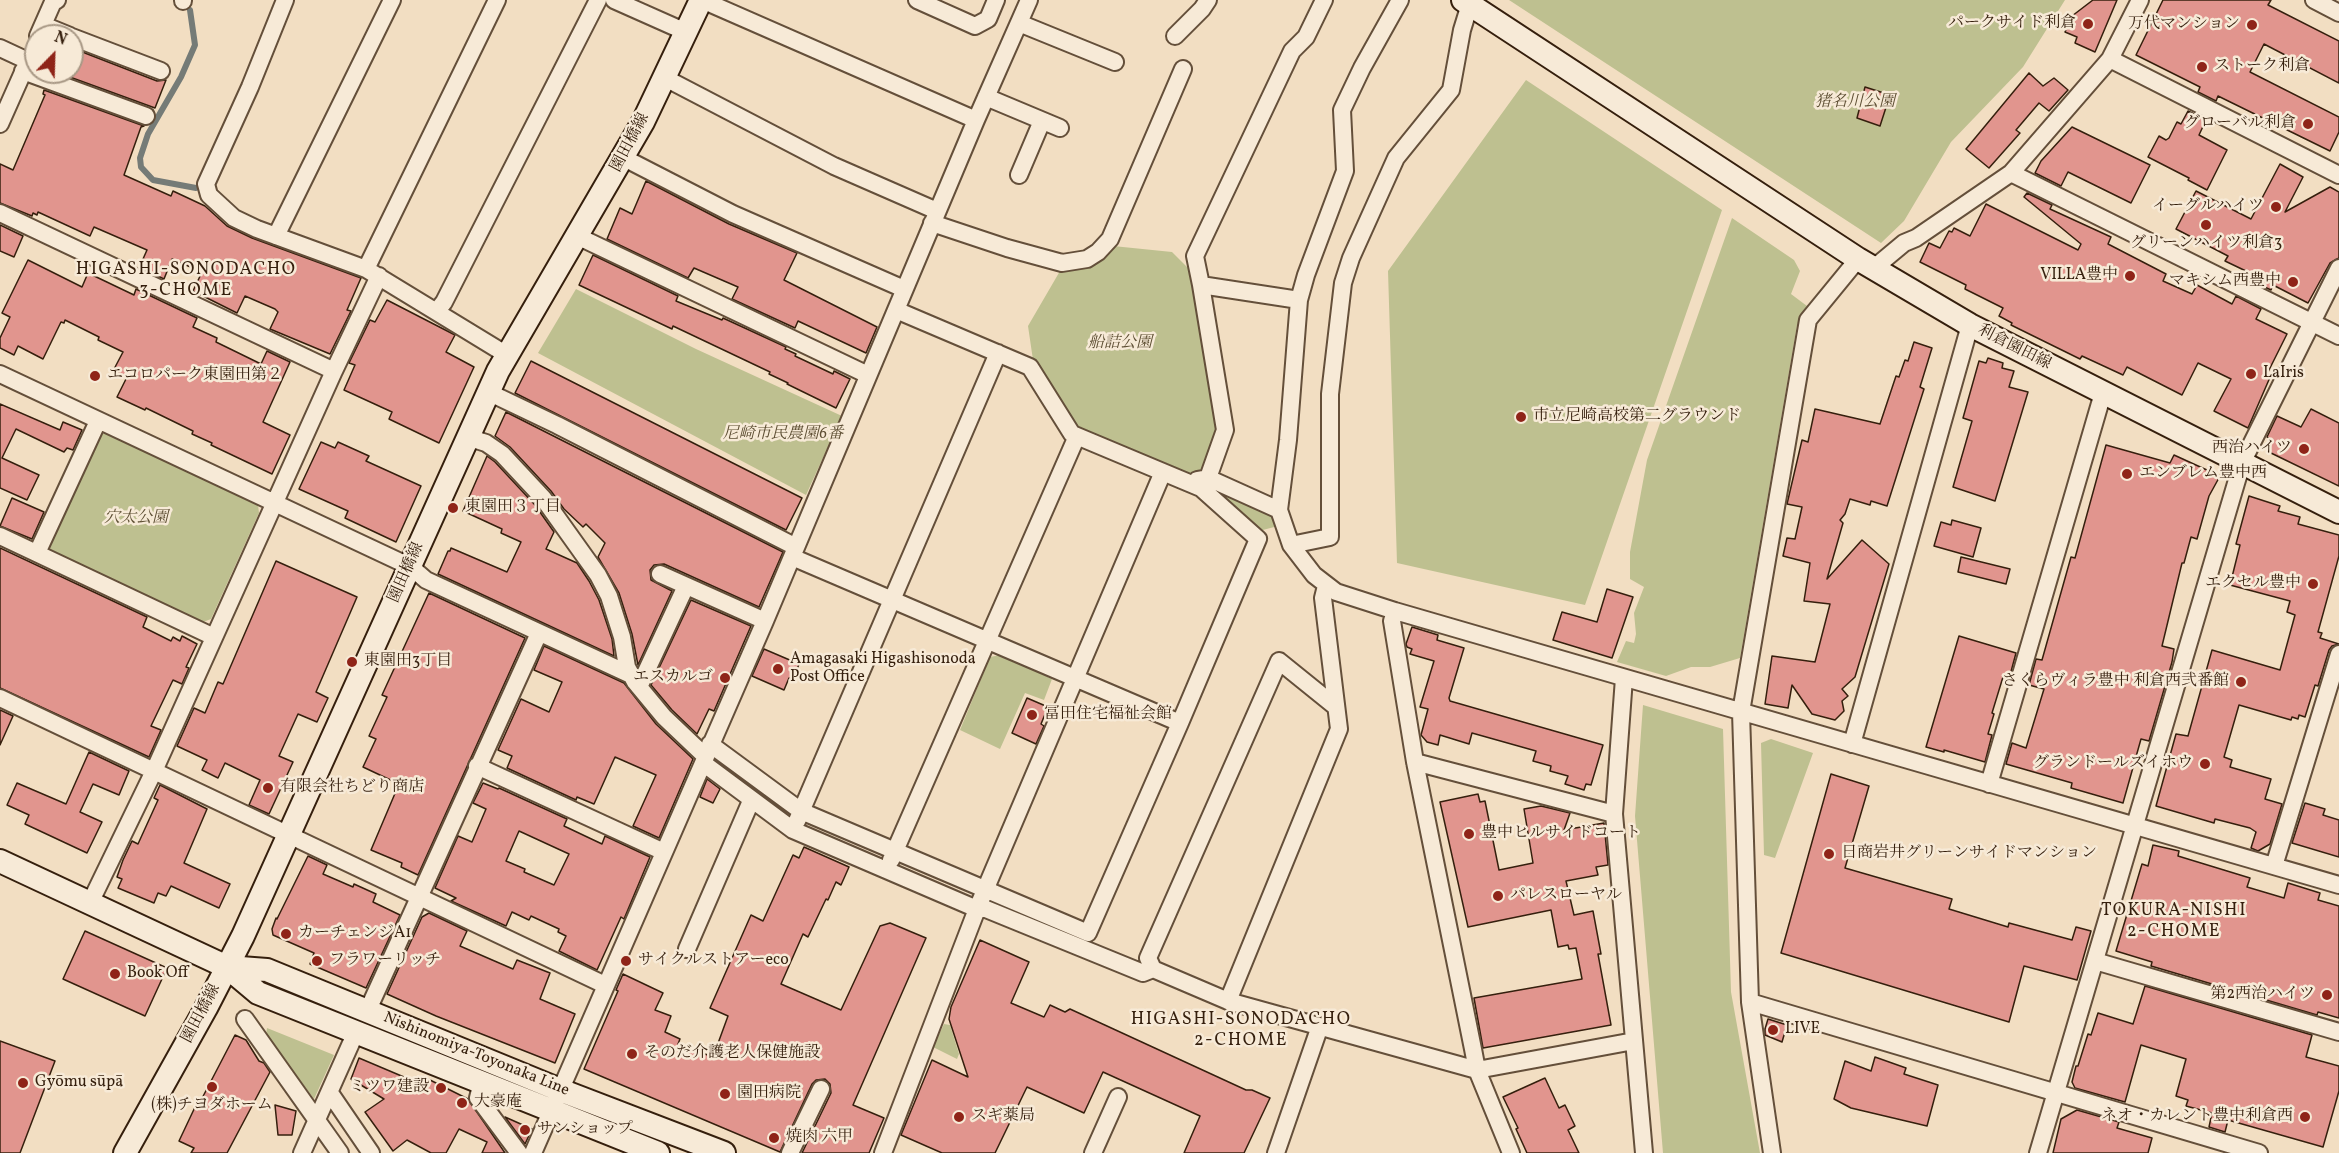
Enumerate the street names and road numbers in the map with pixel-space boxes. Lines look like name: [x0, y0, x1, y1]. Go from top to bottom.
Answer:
street label: 園田橋線: [608, 110, 654, 176]
street label: 利倉園田線: [1974, 321, 2054, 375]
street label: 園田橋線: [385, 540, 429, 606]
street label: 園田橋線: [179, 981, 225, 1047]
street label: Nishinomiya-Toyonaka Line: [380, 1009, 572, 1101]

